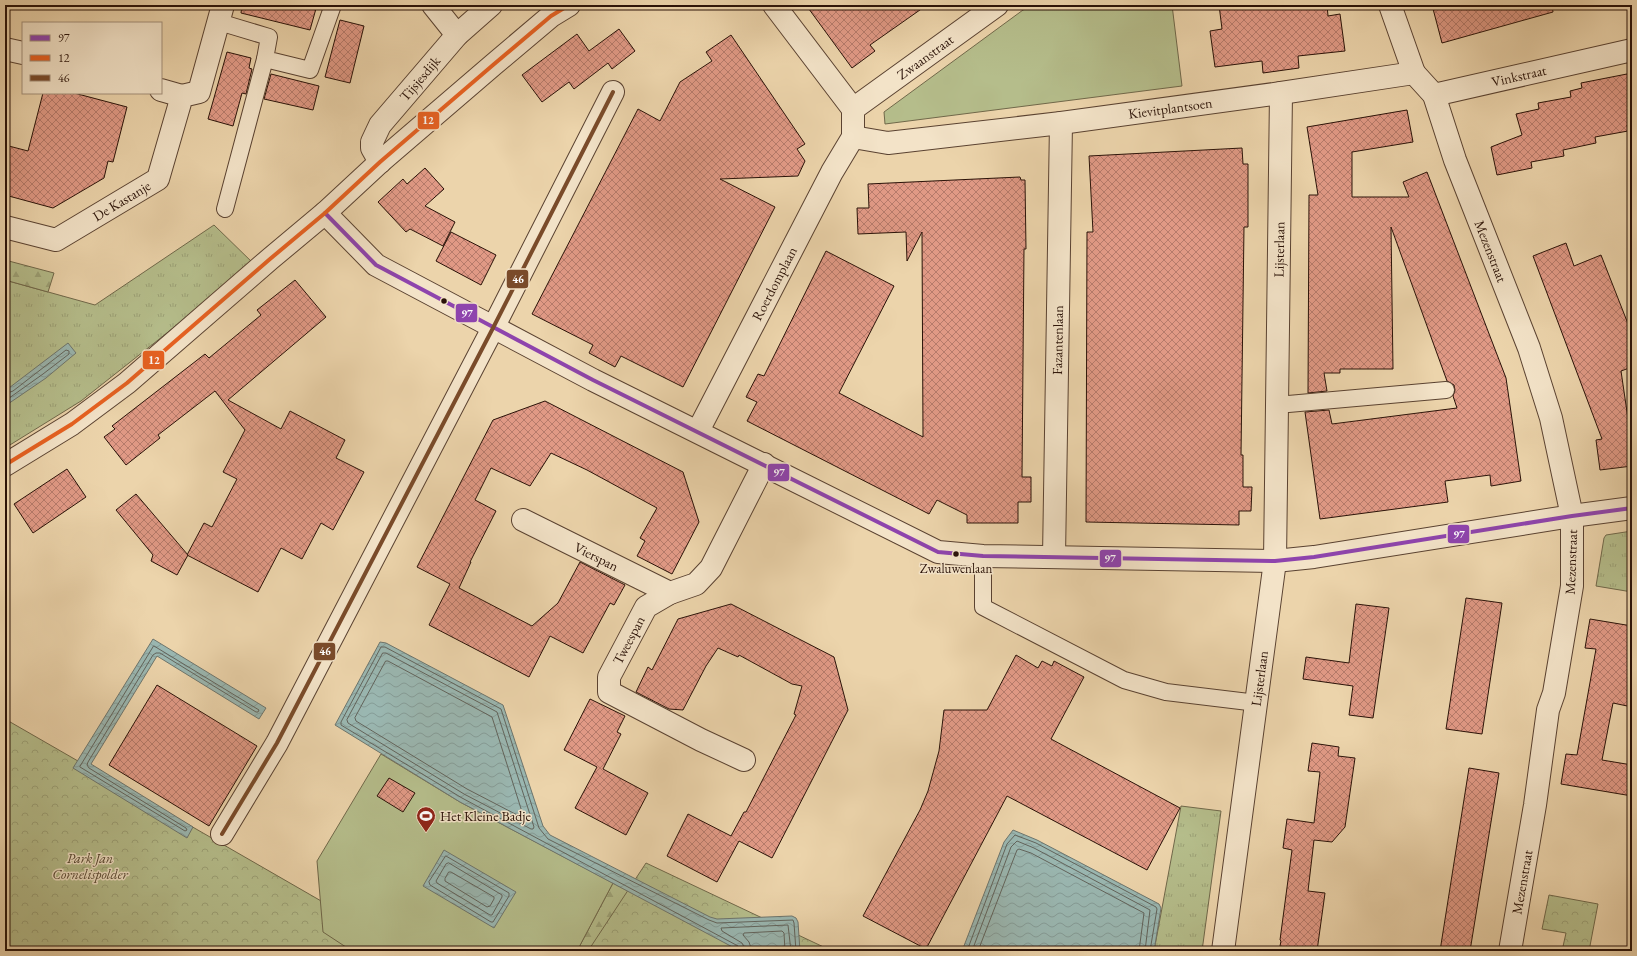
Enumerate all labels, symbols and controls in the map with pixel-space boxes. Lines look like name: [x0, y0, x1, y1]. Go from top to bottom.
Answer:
legend: [22, 22, 162, 94]
text: 97: [58, 30, 70, 46]
street label: Zwaanstraat: [893, 30, 958, 83]
text: 12: [58, 50, 70, 66]
street label: Tijsjesdijk: [395, 52, 444, 105]
street label: Vinkstraat: [1490, 61, 1549, 91]
text: 46: [58, 70, 70, 86]
street label: Kievitplantsoen: [1127, 93, 1214, 123]
line badge: 12: [417, 111, 440, 130]
text: 12: [422, 113, 434, 127]
street label: De Kastanje: [89, 176, 154, 225]
street label: Mezenstraat: [1471, 218, 1511, 285]
street label: Lijsterlaan: [1270, 221, 1288, 278]
street label: Roerdomplaan: [748, 243, 801, 324]
line badge: 46: [506, 269, 529, 289]
text: 46: [512, 272, 524, 286]
unlabelled marker: [439, 296, 449, 306]
line badge: 97: [455, 303, 478, 323]
street label: Fazantenlaan: [1048, 304, 1067, 375]
text: 97: [461, 306, 473, 320]
line badge: 12: [142, 350, 165, 370]
text: 12: [148, 353, 160, 367]
line badge: 97: [767, 463, 790, 482]
text: 97: [773, 465, 785, 479]
line badge: 97: [1447, 524, 1470, 544]
text: 97: [1453, 527, 1465, 541]
street label: Mezenstraat: [1561, 529, 1581, 595]
street label: Vierspan: [571, 538, 622, 575]
marker: Zwaluwenlaan: [951, 549, 961, 559]
line badge: 97: [1099, 549, 1122, 568]
text: 97: [1104, 551, 1116, 565]
place label: Zwaluwenlaan: [920, 560, 992, 577]
street label: Tweespan: [608, 612, 649, 667]
line badge: 46: [313, 642, 336, 661]
text: 46: [319, 644, 331, 658]
street label: Lijsterlaan: [1247, 649, 1272, 707]
sports icon: Het Kleine Badje: [415, 805, 437, 833]
place label: Het Kleine Badje: [440, 807, 531, 825]
street label: Mezenstraat: [1507, 848, 1537, 916]
park label: Park Jan Cornelispolder: [52, 849, 129, 883]

